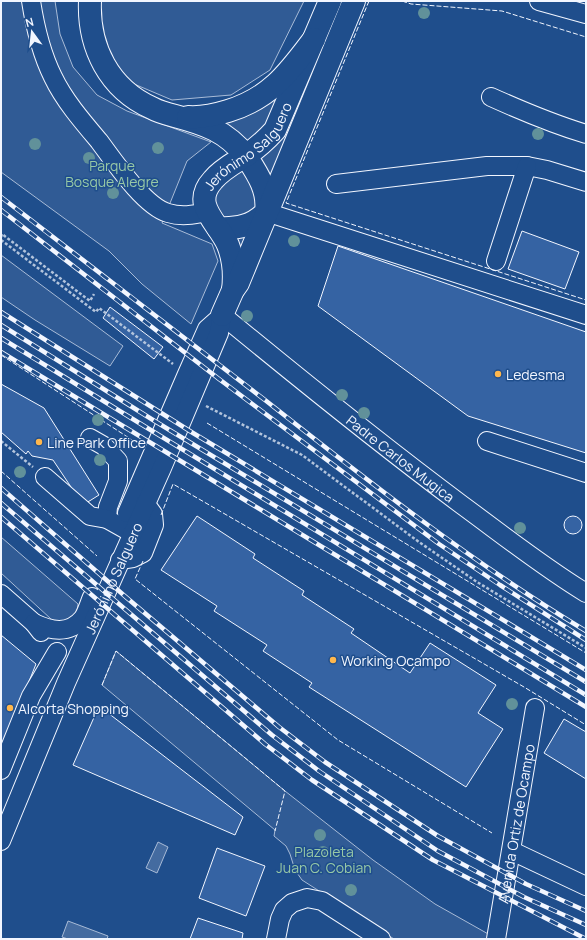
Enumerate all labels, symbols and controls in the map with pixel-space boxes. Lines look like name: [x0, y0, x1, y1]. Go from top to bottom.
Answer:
north arrow: [12, 12, 52, 52]
text: N: [24, 14, 35, 30]
street label: Jerónimo Salguero: [199, 99, 295, 194]
park label: Parque Bosque Alegre: [65, 156, 159, 191]
place label: Ledesma: [506, 365, 565, 384]
marker: Ledesma: [493, 369, 503, 379]
street label: Padre Carlos Mugica: [343, 410, 459, 506]
place label: Line Park Office: [47, 433, 146, 452]
marker: Line Park Office: [34, 437, 44, 447]
street label: Jerónimo Salguero: [80, 519, 146, 637]
place label: Working Ocampo: [341, 651, 450, 670]
marker: Working Ocampo: [328, 655, 338, 665]
place label: Alcorta Shopping: [18, 699, 129, 718]
marker: Alcorta Shopping: [5, 703, 15, 713]
street label: Avenida Ortiz de Ocampo: [493, 743, 538, 905]
park label: Plazoleta Juan C. Cobian: [276, 842, 372, 877]

